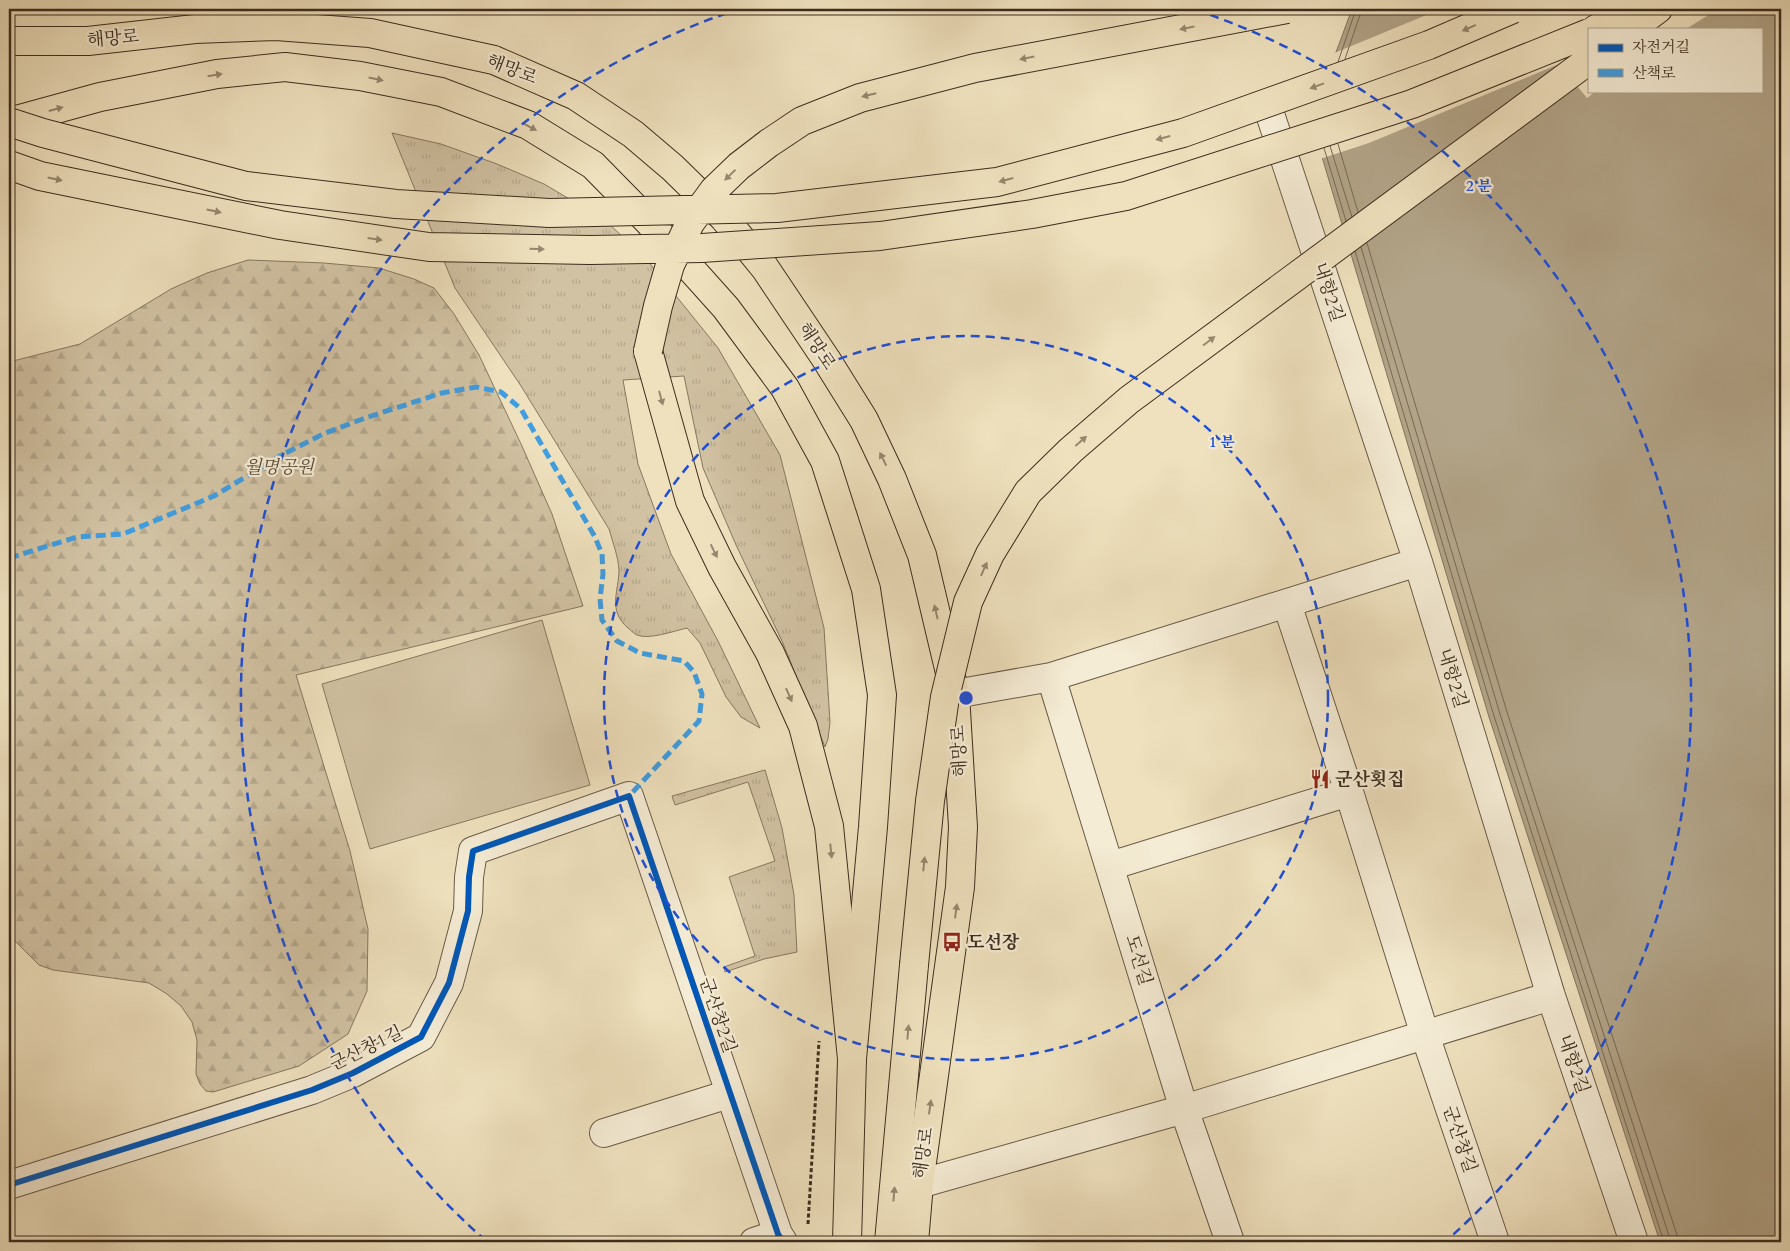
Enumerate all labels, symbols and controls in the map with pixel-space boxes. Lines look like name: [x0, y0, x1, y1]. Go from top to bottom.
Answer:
street label: 해망로: [86, 24, 140, 53]
one-way arrow: [1180, 24, 1195, 32]
one-way arrow: [1461, 25, 1476, 33]
legend: [1588, 28, 1762, 92]
text: 자전거길: [1632, 37, 1690, 57]
street label: 해망로: [483, 48, 541, 90]
one-way arrow: [1019, 55, 1035, 63]
text: 산책로: [1632, 63, 1676, 83]
one-way arrow: [207, 71, 223, 79]
one-way arrow: [368, 75, 383, 83]
one-way arrow: [1309, 83, 1324, 90]
one-way arrow: [862, 91, 877, 99]
one-way arrow: [48, 105, 63, 113]
one-way arrow: [523, 123, 538, 131]
one-way arrow: [1155, 135, 1170, 143]
one-way arrow: [724, 169, 736, 181]
one-way arrow: [48, 175, 63, 183]
one-way arrow: [998, 176, 1013, 184]
text: 2 분: [1466, 176, 1492, 196]
one-way arrow: [207, 208, 223, 216]
one-way arrow: [367, 235, 383, 243]
one-way arrow: [529, 245, 545, 253]
street label: 내항2길: [1307, 259, 1350, 325]
street label: 해망로: [792, 318, 841, 375]
one-way arrow: [1202, 336, 1216, 346]
one-way arrow: [657, 390, 665, 405]
text: 1 분: [1209, 432, 1235, 452]
one-way arrow: [1075, 436, 1088, 447]
one-way arrow: [878, 451, 887, 466]
park label: 월명공원: [244, 455, 315, 480]
one-way arrow: [710, 543, 718, 558]
one-way arrow: [980, 562, 988, 576]
one-way arrow: [932, 604, 940, 619]
street label: 내항2길: [1432, 645, 1473, 711]
one-way arrow: [785, 688, 793, 702]
centre of rings: [957, 689, 975, 707]
street label: 해망로: [946, 724, 973, 778]
place label: 군산횟집: [1335, 767, 1405, 792]
restaurant icon: 군산횟집: [1309, 768, 1331, 790]
one-way arrow: [828, 843, 836, 859]
one-way arrow: [920, 855, 928, 871]
one-way arrow: [953, 903, 961, 919]
place label: 도선장: [967, 930, 1020, 955]
bus stop icon: 도선장: [941, 931, 963, 953]
street label: 도선길: [1119, 932, 1158, 989]
street label: 군산창2길: [693, 974, 742, 1056]
street label: 군산창1길: [325, 1020, 407, 1077]
one-way arrow: [904, 1024, 912, 1040]
street label: 내항2길: [1552, 1031, 1595, 1097]
one-way arrow: [926, 1099, 934, 1115]
street label: 군산창길: [1436, 1102, 1483, 1176]
street label: 해망로: [907, 1125, 940, 1181]
one-way arrow: [890, 1185, 898, 1201]

